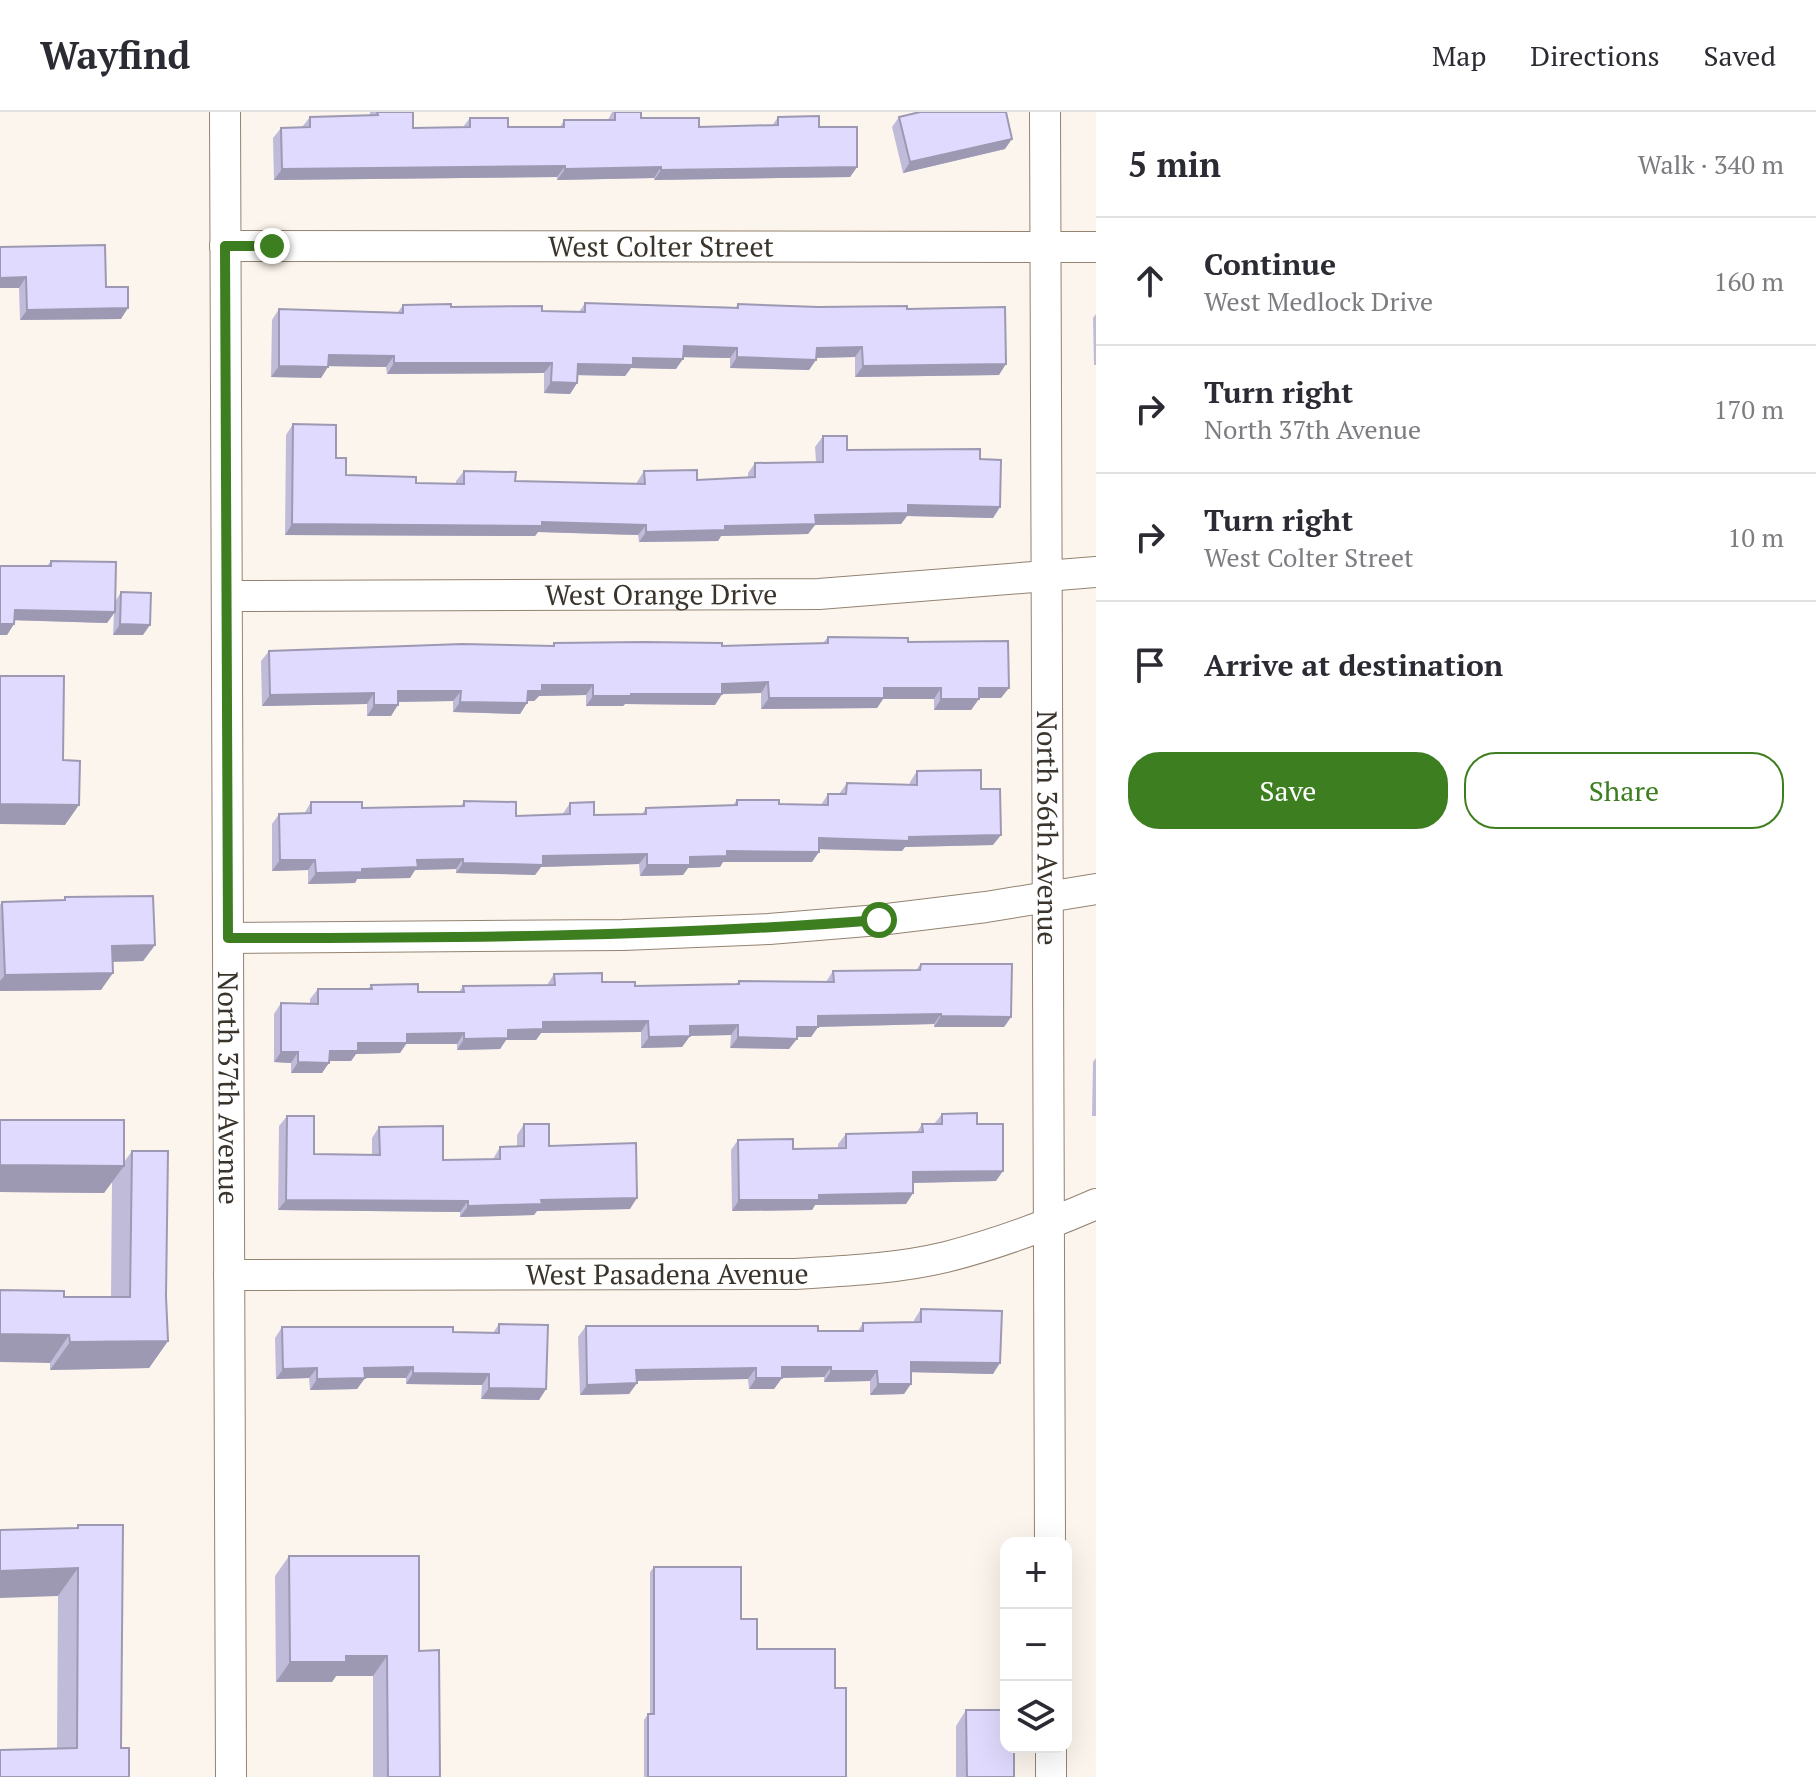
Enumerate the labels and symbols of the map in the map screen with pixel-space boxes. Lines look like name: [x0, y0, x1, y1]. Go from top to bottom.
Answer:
street label: West Colter Street: [548, 227, 775, 265]
route end: [254, 228, 290, 264]
street label: West Orange Drive: [545, 575, 777, 613]
street label: North 36th Avenue: [1029, 710, 1067, 946]
route start: [861, 902, 897, 938]
street label: North 37th Avenue: [210, 971, 248, 1205]
street label: West Pasadena Avenue: [525, 1254, 810, 1292]

